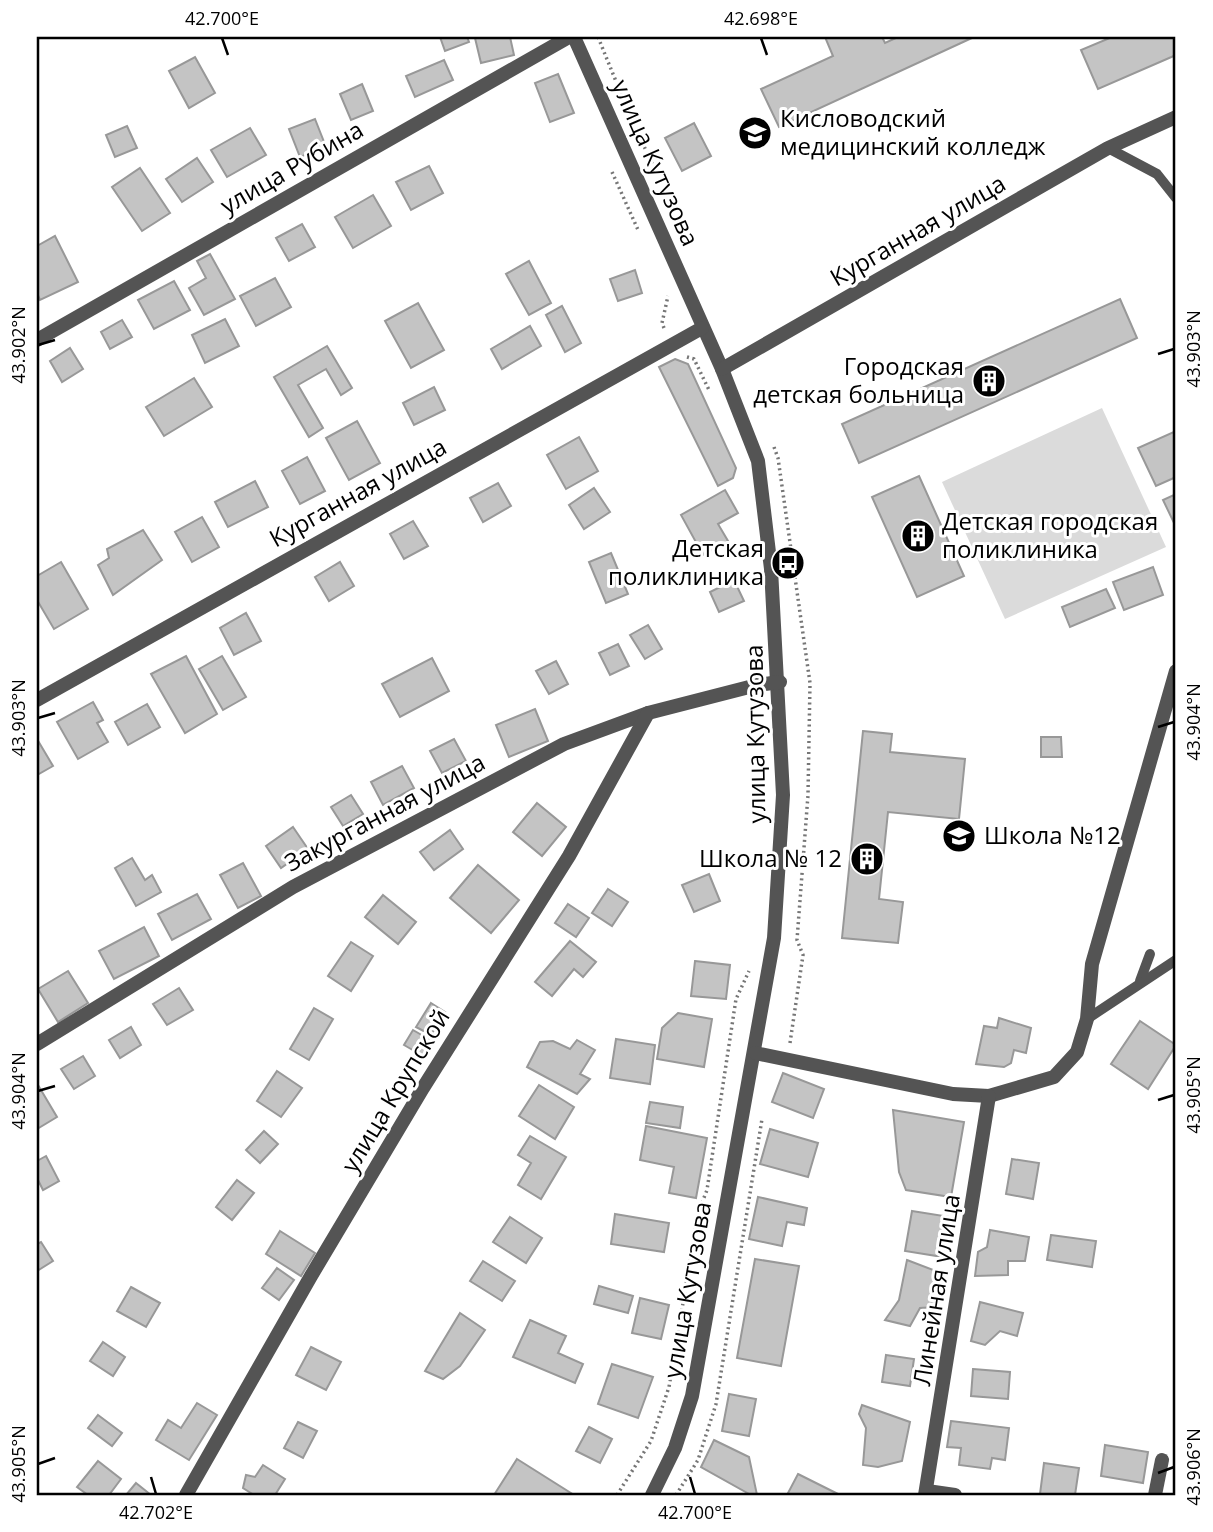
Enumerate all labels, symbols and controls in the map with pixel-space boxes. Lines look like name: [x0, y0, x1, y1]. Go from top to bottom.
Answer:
text: 42.700°E: [185, 6, 259, 30]
text: 42.698°E: [724, 6, 798, 30]
street label: улица Кутузова: [605, 74, 708, 251]
place label: Кисловодский медицинский колледж: [780, 101, 1046, 162]
street label: улица Рубина: [214, 112, 369, 221]
school or university icon: Кисловодский медицинский колледж: [736, 114, 774, 152]
street label: Курганная улица: [823, 166, 1011, 293]
text: 43.902°N: [6, 306, 30, 384]
text: 43.903°N: [1181, 310, 1205, 388]
place label: Городская детская больница: [753, 349, 964, 410]
building icon: Городская детская больница: [970, 362, 1008, 400]
street label: Курганная улица: [263, 429, 452, 554]
place label: Детская городская поликлиника: [942, 504, 1158, 565]
building icon: Детская городская поликлиника: [899, 517, 937, 555]
place label: Детская поликлиника: [608, 531, 764, 592]
bus stop icon: Детская поликлиника: [769, 544, 807, 582]
street label: улица Кутузова: [736, 644, 773, 824]
text: 43.903°N: [6, 679, 30, 757]
text: 43.904°N: [1181, 683, 1205, 761]
street label: Закурганная улица: [278, 745, 490, 879]
school or university icon: Школа №12: [940, 817, 978, 855]
place label: Школа №12: [984, 818, 1121, 851]
building icon: Школа № 12: [848, 840, 886, 878]
place label: Школа № 12: [699, 841, 842, 874]
street label: улица Крупской: [333, 1002, 457, 1178]
text: 43.904°N: [6, 1052, 30, 1130]
text: 43.905°N: [1181, 1056, 1205, 1134]
street label: Линейная улица: [904, 1192, 967, 1388]
street label: улица Кутузова: [655, 1199, 718, 1381]
text: 43.905°N: [6, 1425, 30, 1503]
text: 43.906°N: [1181, 1428, 1205, 1506]
text: 42.702°E: [119, 1500, 193, 1524]
text: 42.700°E: [658, 1500, 732, 1524]

